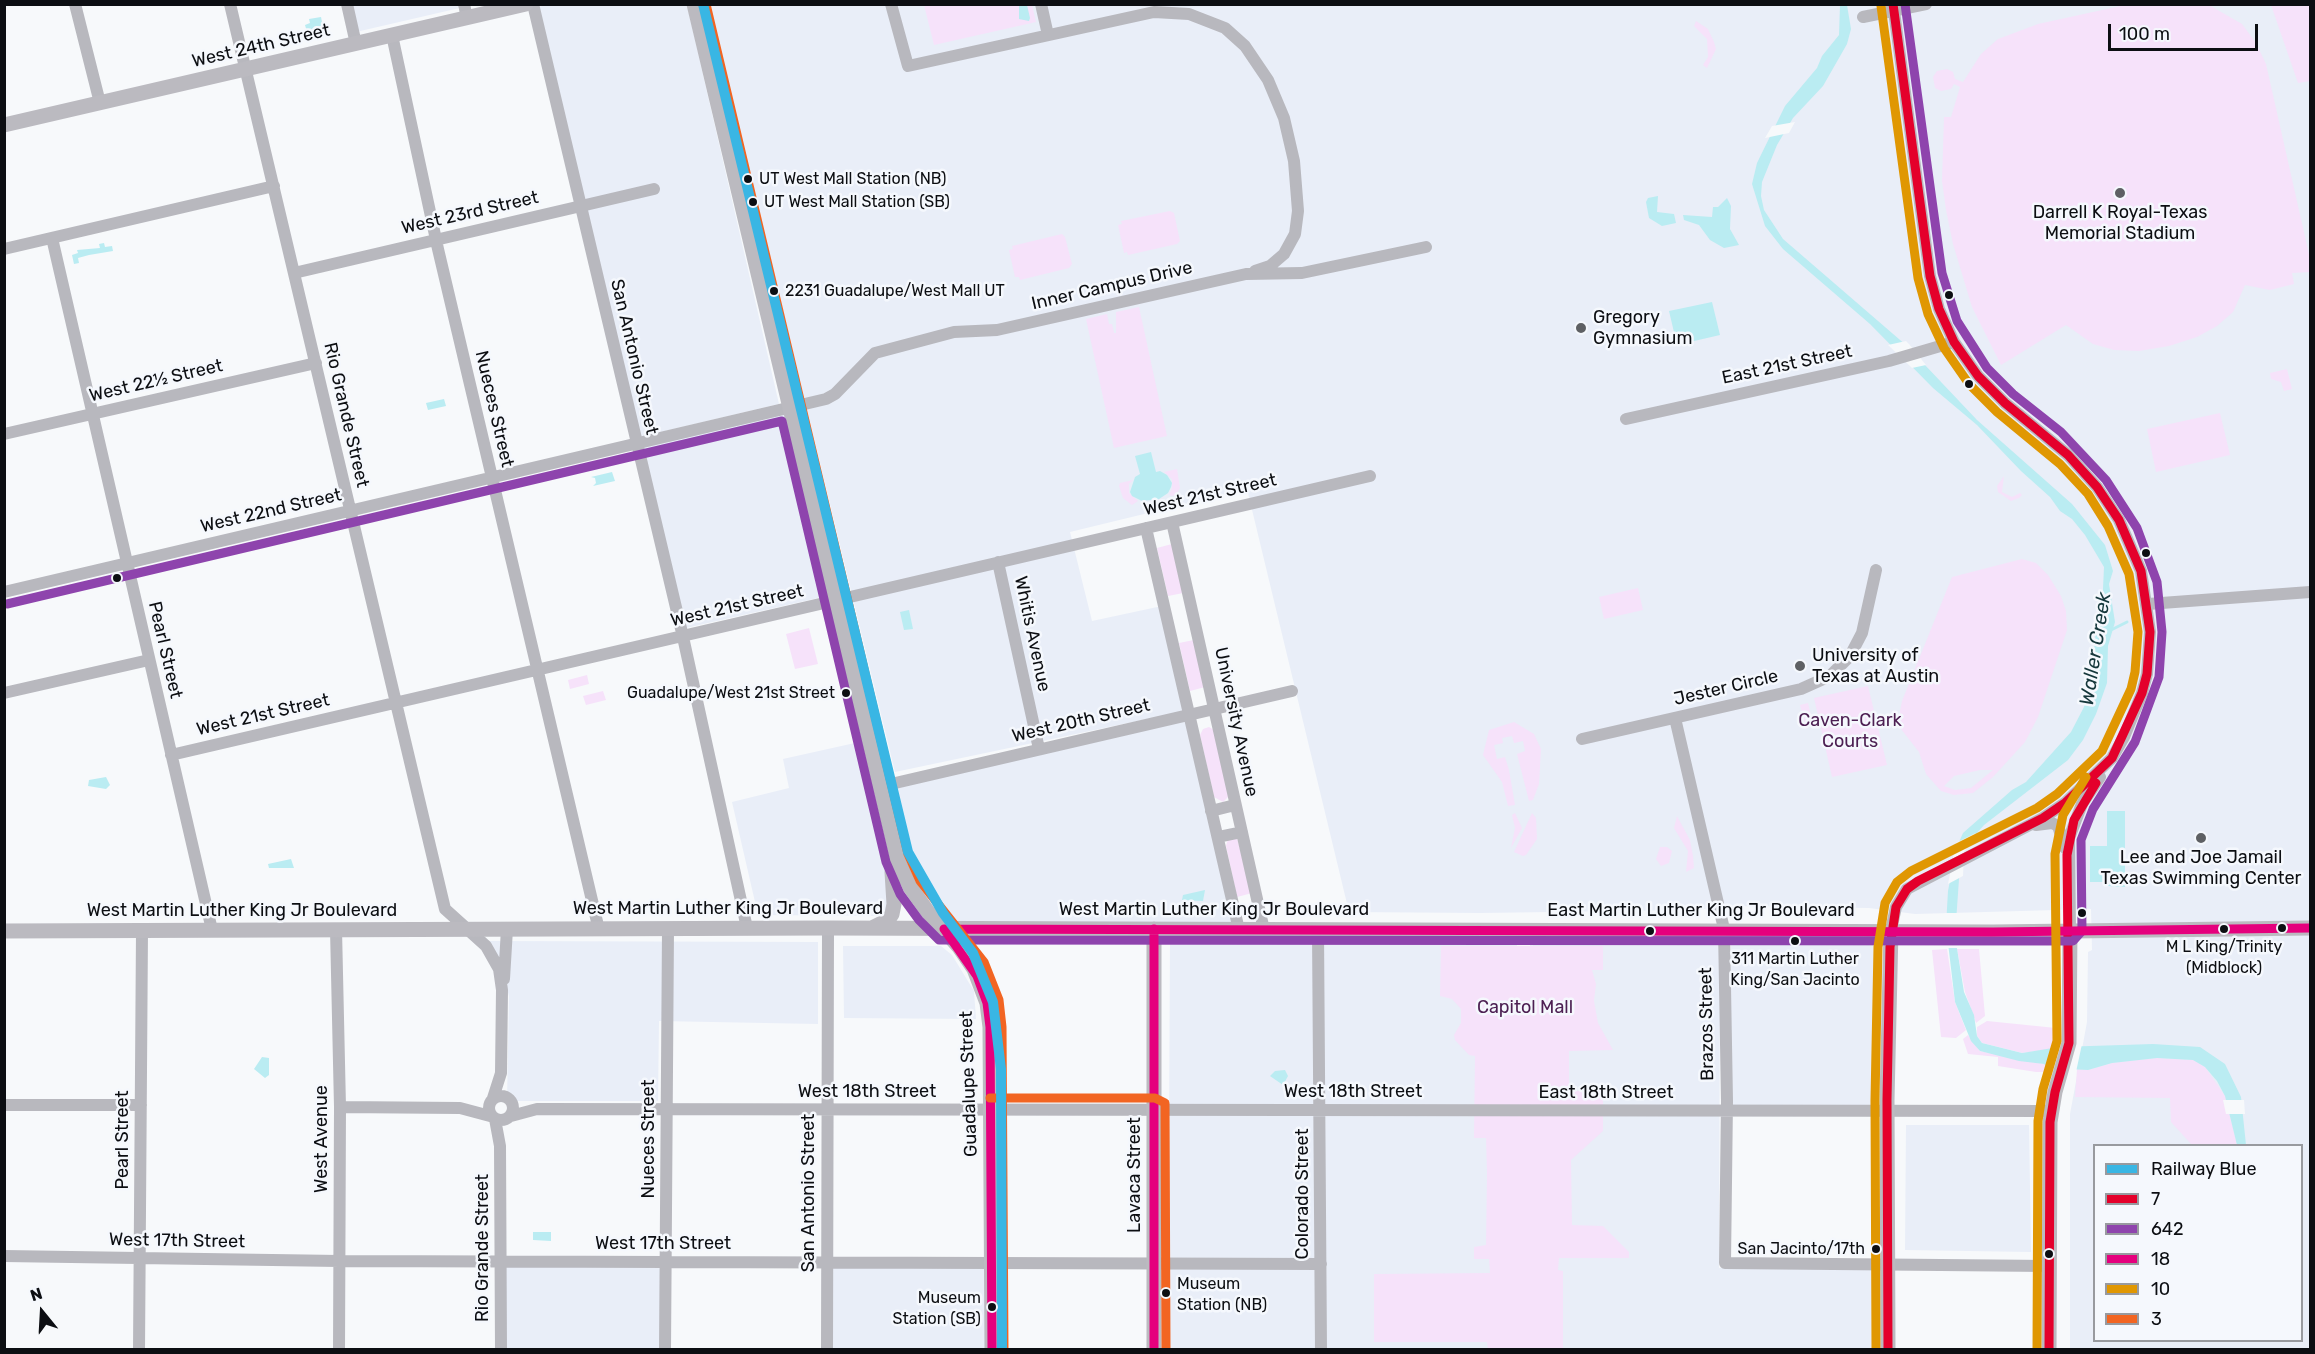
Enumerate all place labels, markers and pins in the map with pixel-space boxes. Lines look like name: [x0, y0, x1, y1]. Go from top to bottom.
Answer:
place label: UT West Mall Station (NB): [759, 169, 947, 189]
marker: UT West Mall Station (NB): [742, 173, 754, 185]
marker: Darrell K Royal-Texas Memorial Stadium: [2113, 186, 2127, 200]
place label: UT West Mall Station (SB): [764, 192, 950, 212]
marker: UT West Mall Station (SB): [747, 196, 759, 208]
place label: Darrell K Royal-Texas Memorial Stadium: [2033, 202, 2207, 244]
place label: 2231 Guadalupe/West Mall UT: [785, 281, 1005, 301]
marker: 2231 Guadalupe/West Mall UT: [768, 285, 780, 297]
unlabelled marker: [1943, 289, 1955, 301]
place label: Gregory Gymnasium: [1593, 307, 1692, 350]
marker: Gregory Gymnasium: [1574, 321, 1588, 335]
unlabelled marker: [1963, 378, 1975, 390]
unlabelled marker: [2140, 547, 2152, 559]
unlabelled marker: [111, 572, 123, 584]
place label: University of Texas at Austin: [1812, 645, 1939, 688]
marker: University of Texas at Austin: [1793, 659, 1807, 673]
place label: Guadalupe/West 21st Street: [627, 683, 835, 703]
marker: Guadalupe/West 21st Street: [840, 687, 852, 699]
marker: Lee and Joe Jamail Texas Swimming Center: [2194, 831, 2208, 845]
place label: Lee and Joe Jamail Texas Swimming Center: [2101, 847, 2301, 890]
unlabelled marker: [2076, 907, 2088, 919]
unlabelled marker: [2276, 922, 2288, 934]
marker: M L King/Trinity (Midblock): [2218, 923, 2230, 935]
unlabelled marker: [1644, 925, 1656, 937]
marker: 311 Martin Luther King/San Jacinto: [1789, 935, 1801, 947]
place label: M L King/Trinity (Midblock): [2166, 937, 2282, 975]
place label: 311 Martin Luther King/San Jacinto: [1730, 949, 1860, 987]
place label: San Jacinto/17th: [1738, 1239, 1865, 1259]
marker: San Jacinto/17th: [1870, 1243, 1882, 1255]
unlabelled marker: [2043, 1248, 2055, 1260]
place label: Museum Station (NB): [1177, 1274, 1267, 1312]
marker: Museum Station (NB): [1160, 1287, 1172, 1299]
place label: Museum Station (SB): [892, 1288, 981, 1326]
marker: Museum Station (SB): [986, 1301, 998, 1313]

